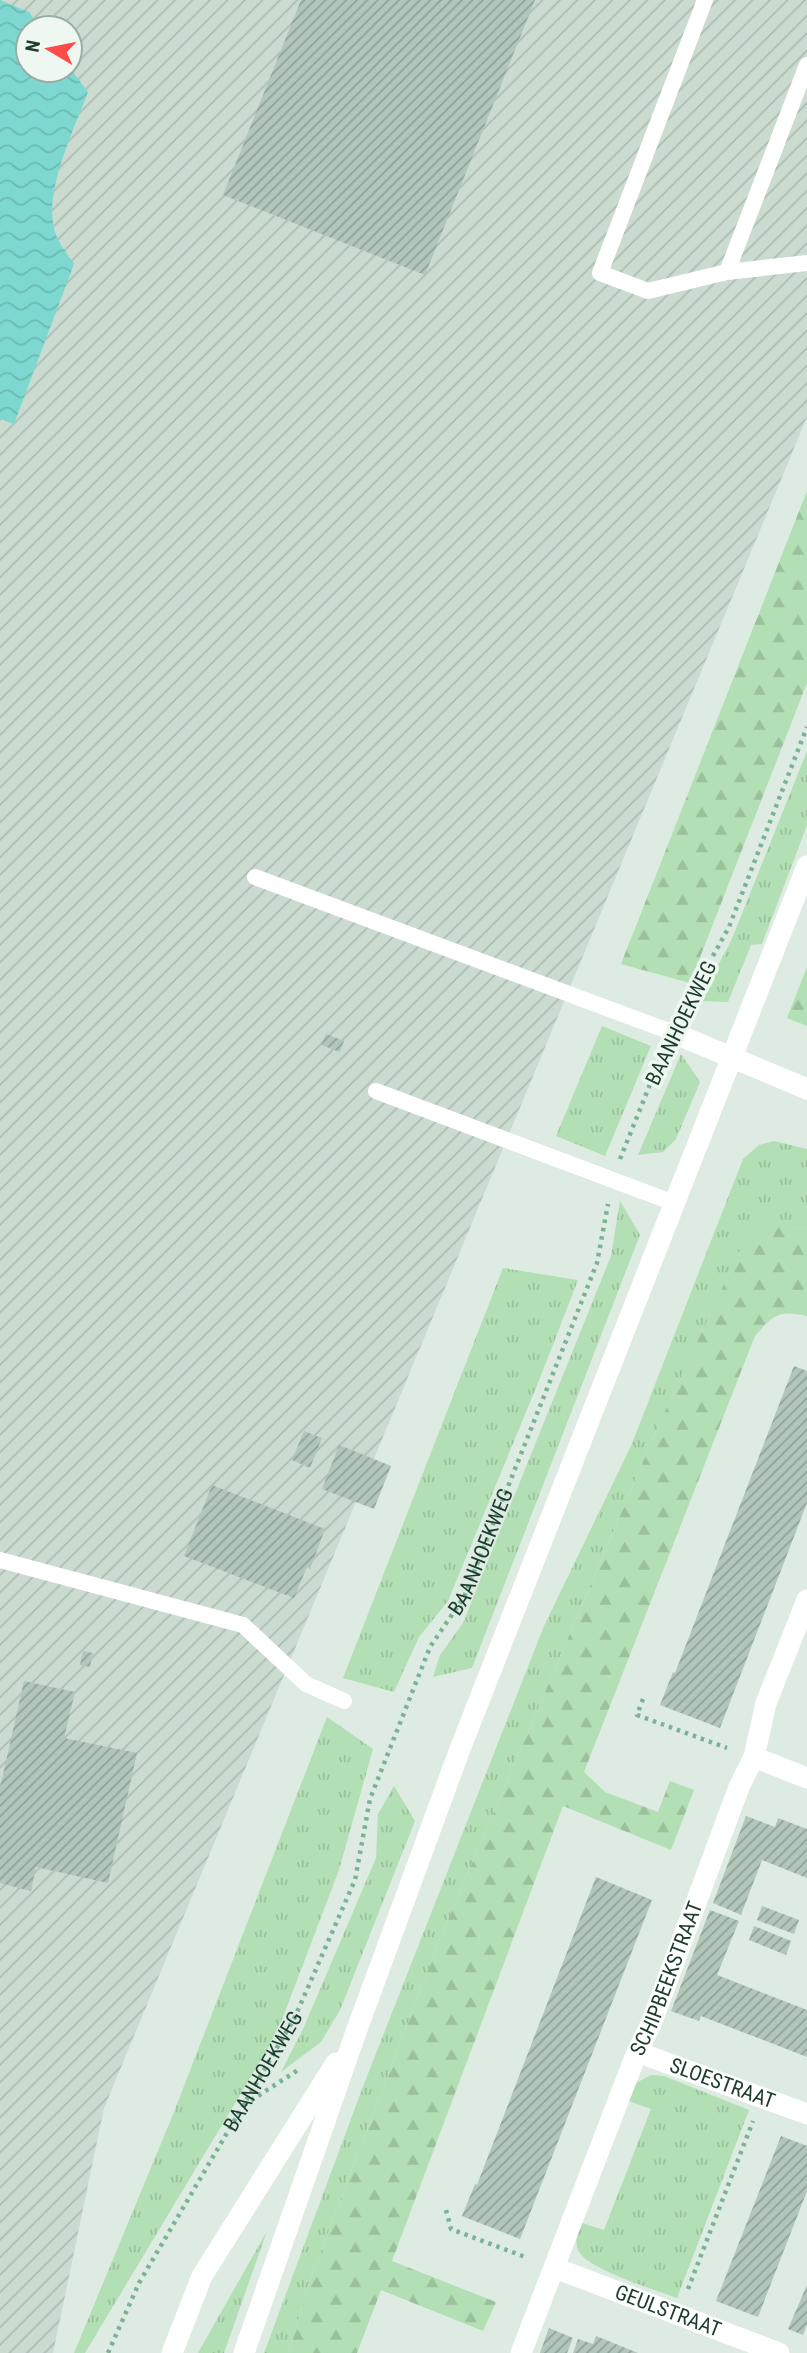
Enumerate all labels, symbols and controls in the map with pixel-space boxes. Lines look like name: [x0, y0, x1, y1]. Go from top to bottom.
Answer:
north arrow: [14, 14, 84, 84]
text: N: [20, 38, 45, 54]
street label: BAANHOEKWEG: [641, 957, 721, 1089]
street label: BAANHOEKWEG: [443, 1485, 518, 1620]
street label: SCHIPBEEKSTRAAT: [625, 1898, 707, 2059]
street label: BAANHOEKWEG: [219, 2007, 308, 2136]
street label: SLOESTRAAT: [667, 2053, 778, 2113]
street label: GEULSTRAAT: [612, 2280, 725, 2342]

